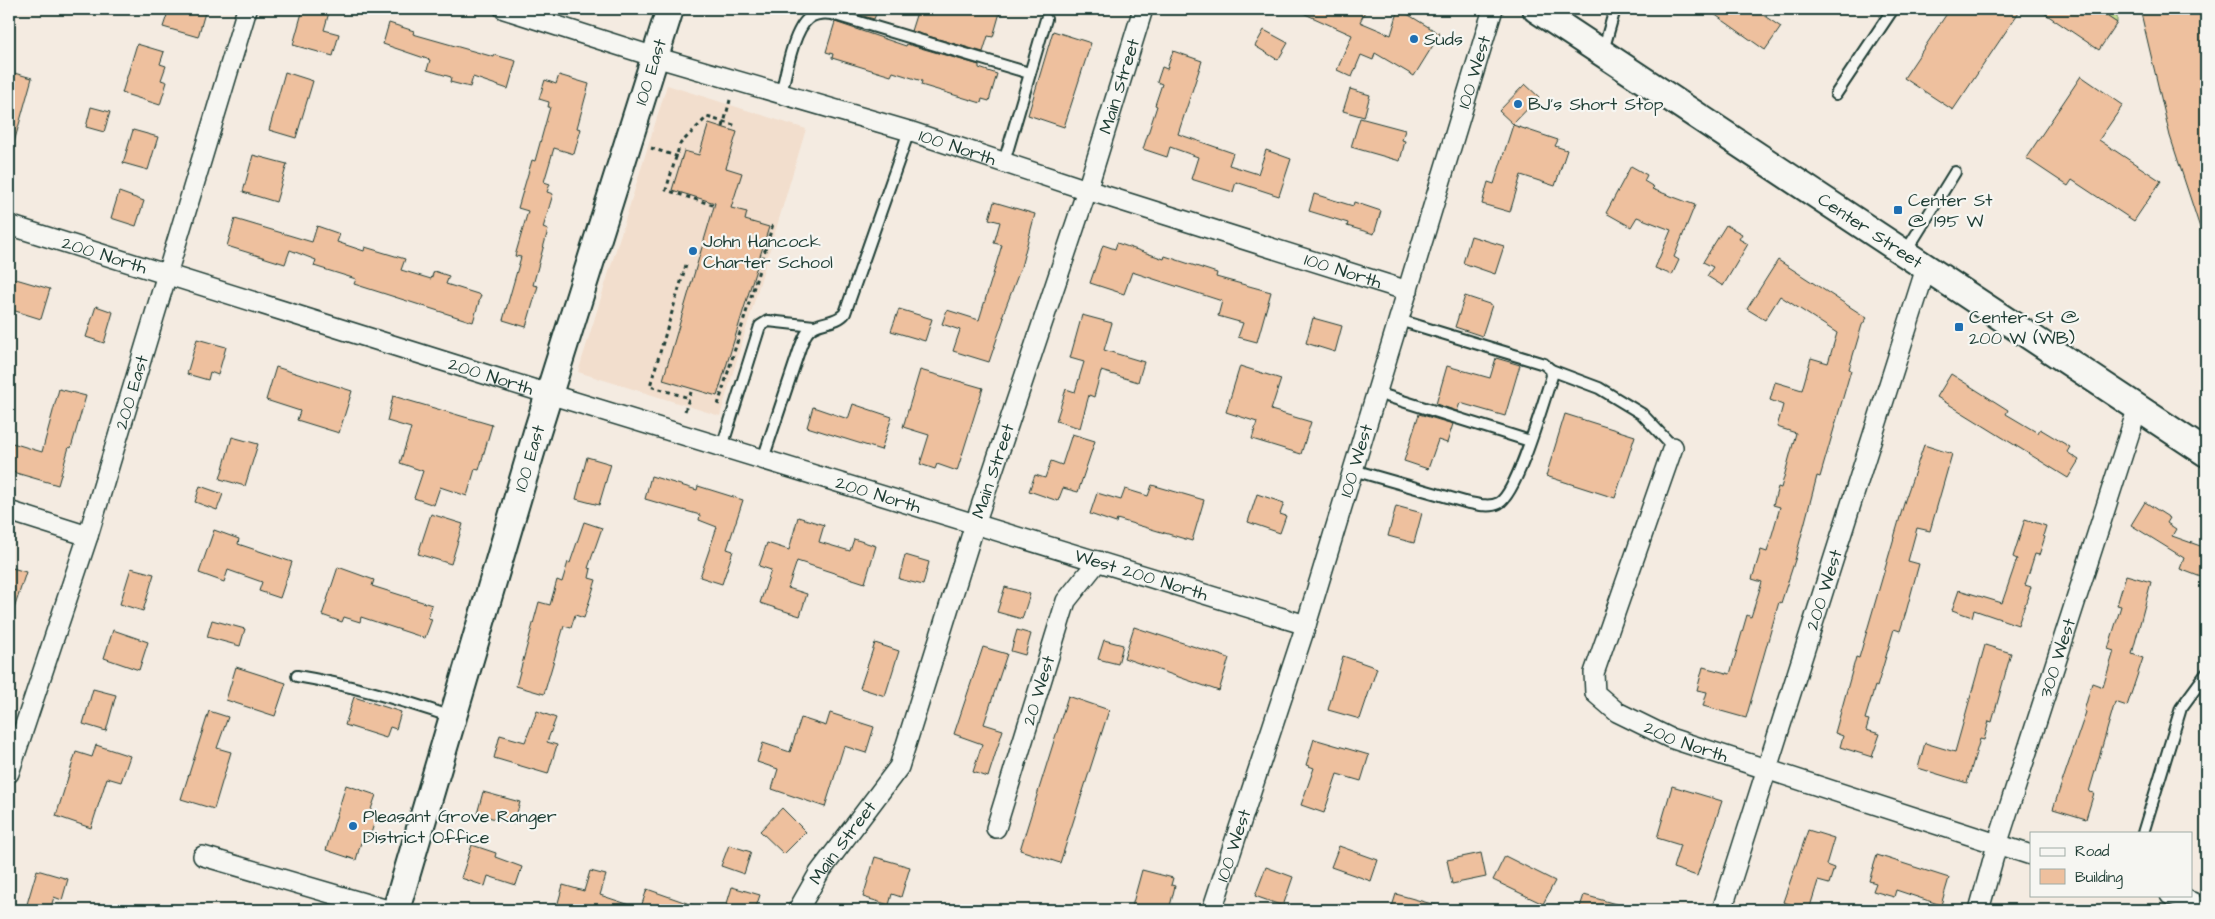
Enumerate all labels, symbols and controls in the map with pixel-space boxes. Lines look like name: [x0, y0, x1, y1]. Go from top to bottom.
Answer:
place label: Suds: [1424, 27, 1463, 52]
street label: 100 West: [1451, 32, 1497, 112]
marker: Suds: [1408, 33, 1420, 45]
street label: 100 East: [629, 35, 673, 108]
street label: Main Street: [1093, 35, 1146, 137]
place label: BJ's Short Stop: [1528, 92, 1664, 117]
marker: BJ's Short Stop: [1512, 98, 1524, 110]
street label: 100 North: [915, 123, 999, 172]
street label: Center Street: [1813, 187, 1928, 275]
place label: Center St @ 195 W: [1908, 188, 1993, 234]
marker: Center St @ 195 W: [1892, 204, 1904, 216]
place label: John Hancock Charter School: [703, 229, 833, 275]
street label: 200 North: [59, 230, 150, 280]
marker: John Hancock Charter School: [687, 245, 699, 257]
street label: 100 North: [1301, 247, 1385, 295]
place label: Center St @ 200 W (WB): [1969, 305, 2080, 351]
marker: Center St @ 200 W (WB): [1953, 321, 1965, 333]
street label: 200 East: [109, 351, 155, 433]
street label: 200 North: [445, 351, 536, 402]
street label: Main Street: [966, 420, 1021, 522]
street label: 100 West: [1334, 420, 1380, 500]
street label: 100 East: [508, 421, 552, 495]
street label: 200 North: [832, 470, 924, 520]
street label: West 200 North: [1071, 543, 1211, 607]
street label: 200 West: [1800, 546, 1849, 633]
street label: 300 West: [2033, 614, 2082, 701]
street label: 20 West: [1016, 652, 1062, 729]
street label: 200 North: [1640, 715, 1731, 769]
street label: Main Street: [803, 795, 883, 889]
place label: Pleasant Grove Ranger District Office: [363, 804, 557, 850]
street label: 100 West: [1210, 805, 1258, 885]
marker: Pleasant Grove Ranger District Office: [347, 820, 359, 832]
legend: [2030, 832, 2192, 896]
text: Road: [2075, 841, 2110, 862]
text: Building: [2075, 867, 2123, 889]

